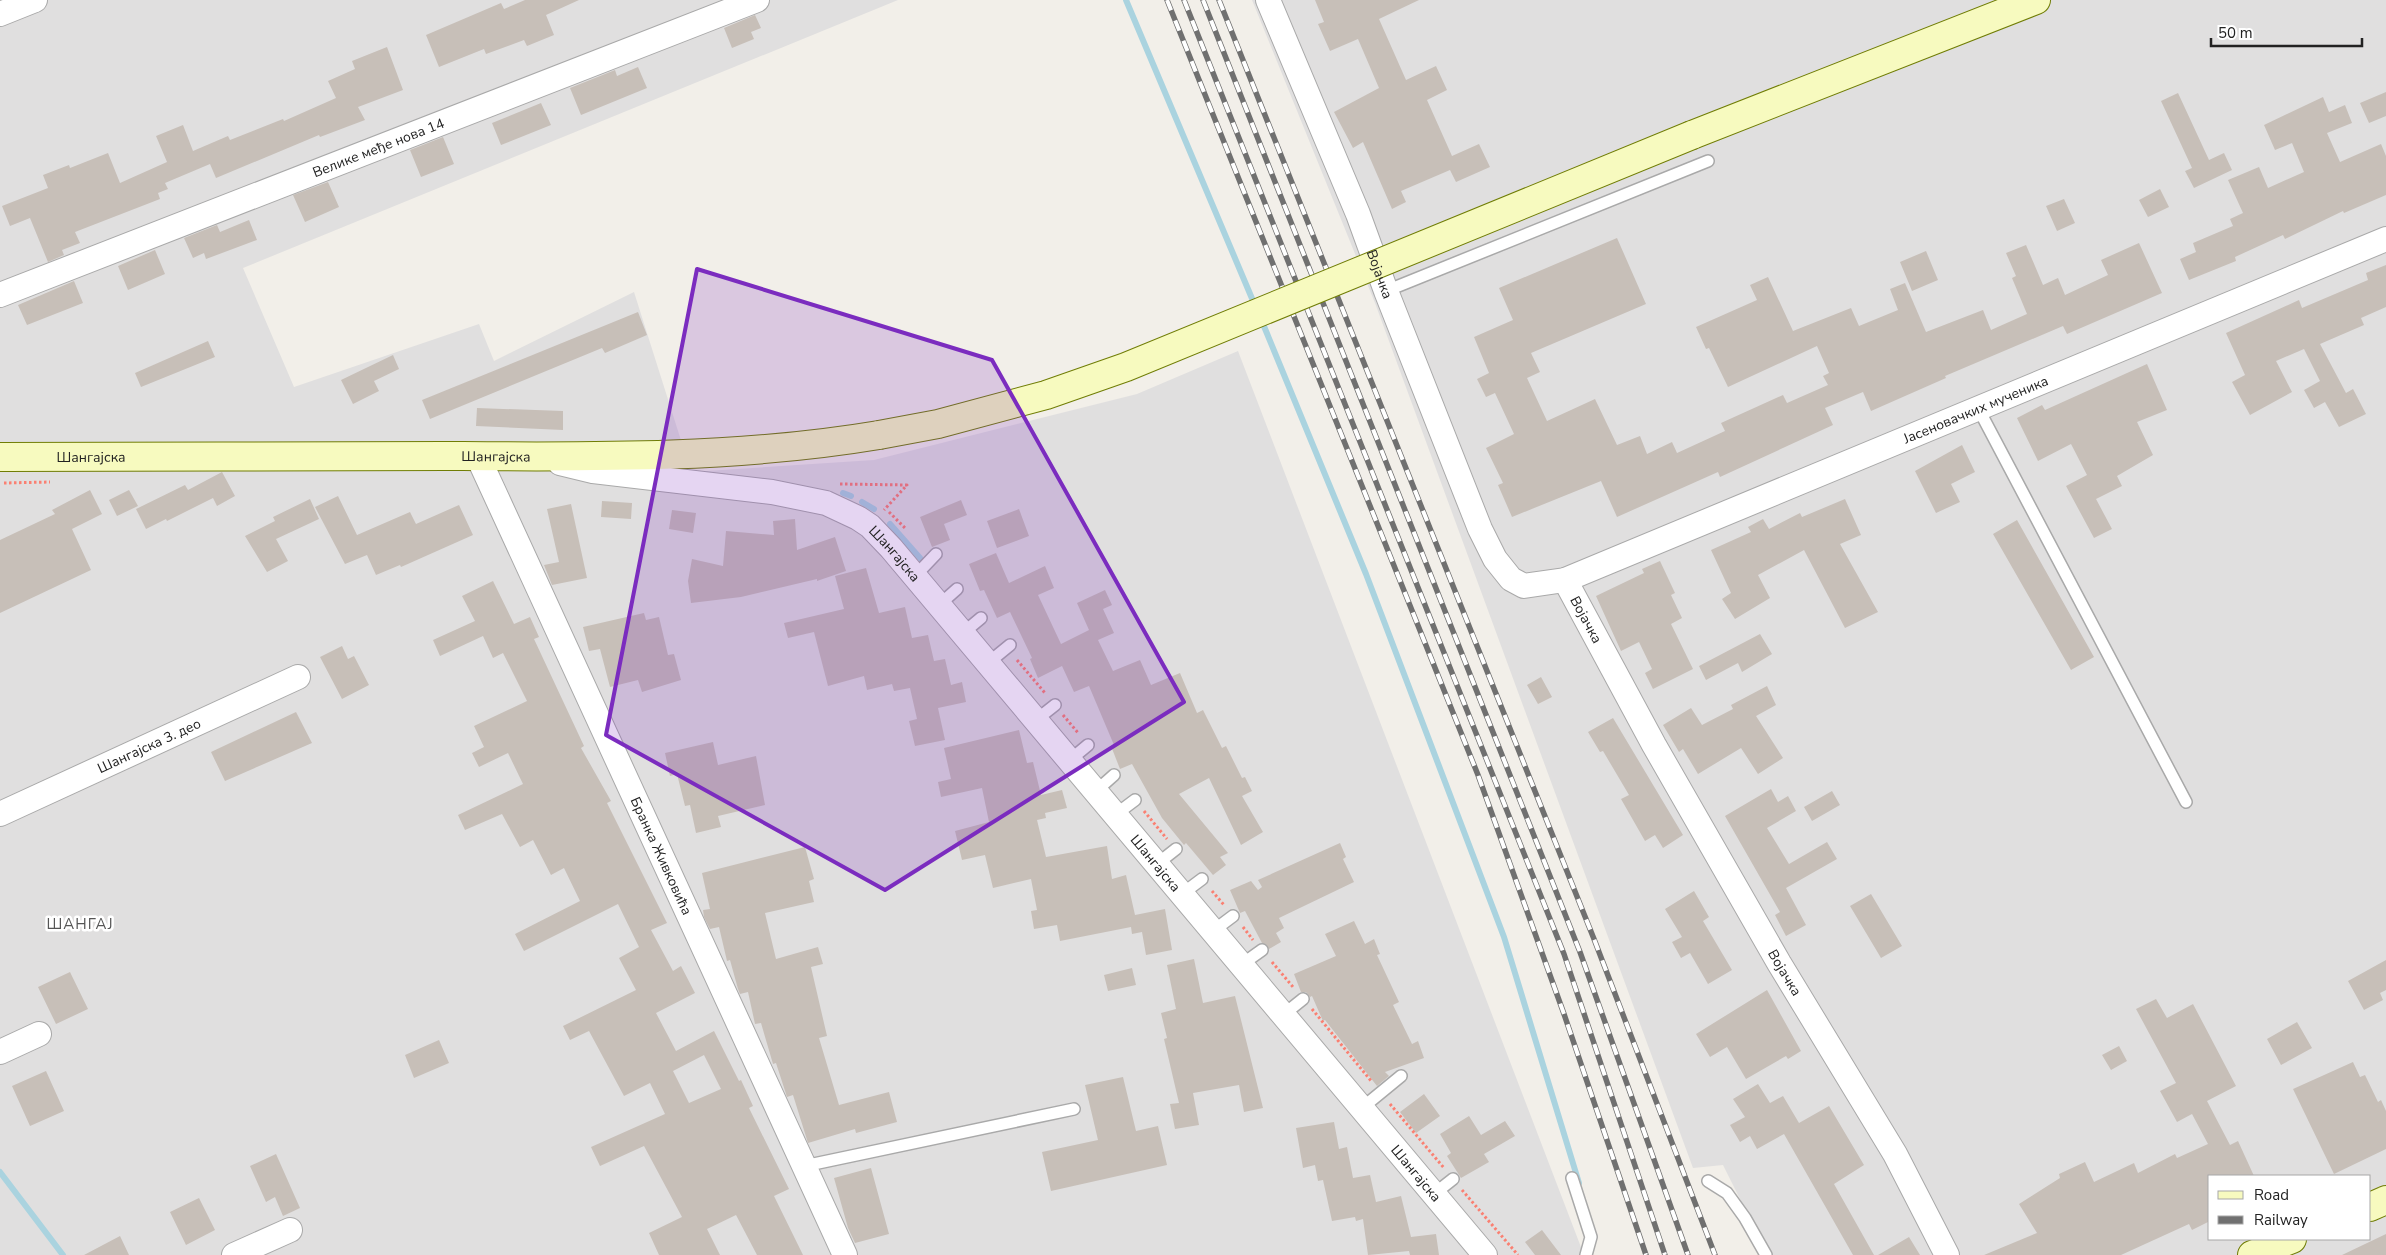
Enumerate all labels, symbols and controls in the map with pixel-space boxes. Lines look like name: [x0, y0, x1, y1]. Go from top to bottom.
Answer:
scale bar: [2211, 15, 2362, 47]
text: 50 m: [2218, 23, 2253, 43]
street label: Велике међе нова 14: [310, 114, 447, 182]
street label: Војачка: [1362, 247, 1397, 302]
street label: Јасеновачких мученика: [1900, 371, 2051, 449]
street label: Шангајска: [461, 447, 531, 466]
street label: Шангајска: [56, 448, 126, 467]
street label: Шангајска: [864, 522, 924, 586]
street label: Војачка: [1565, 593, 1606, 647]
street label: Шангајска 3. део: [94, 714, 204, 778]
street label: Бранка Живковића: [626, 794, 696, 918]
street label: Шангајска: [1126, 831, 1185, 896]
district label: ШАНГАЈ: [46, 914, 114, 934]
street label: Војачка: [1763, 946, 1806, 1000]
street label: Шангајска: [1386, 1141, 1445, 1206]
legend: [2208, 1175, 2371, 1240]
text: Road: [2254, 1185, 2289, 1205]
text: Railway: [2254, 1210, 2308, 1230]

